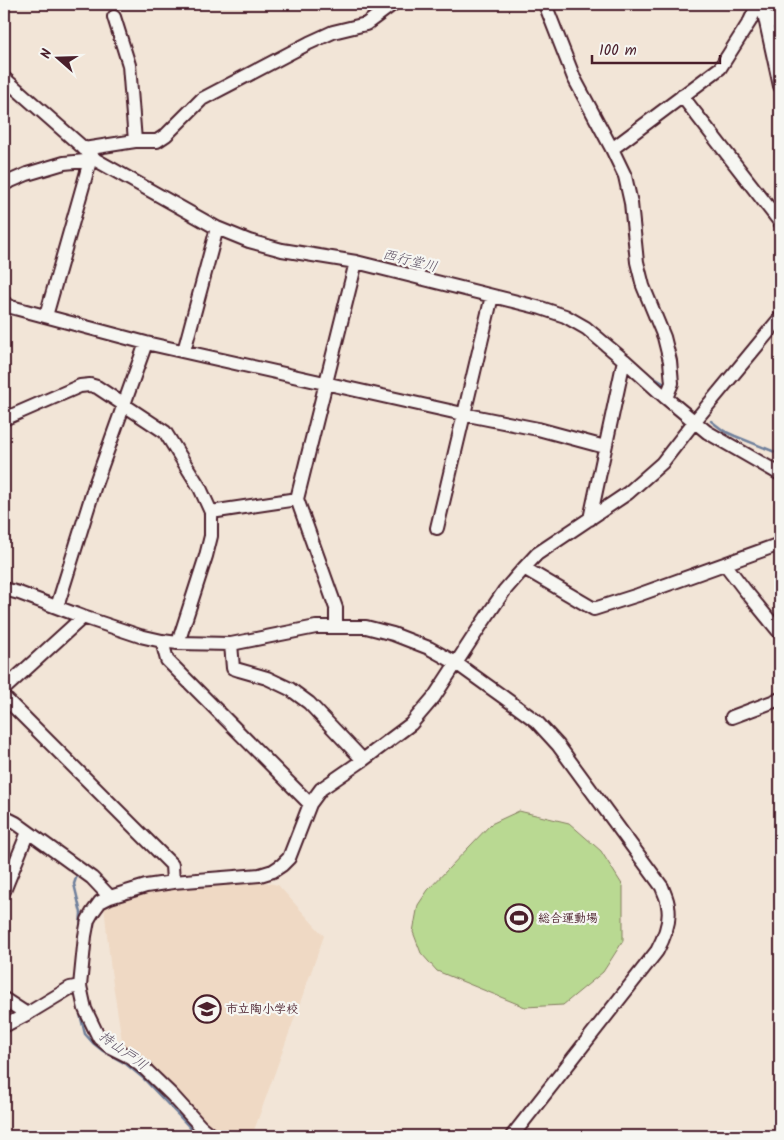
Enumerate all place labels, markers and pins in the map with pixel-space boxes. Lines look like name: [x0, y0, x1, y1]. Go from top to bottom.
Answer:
sports icon: 総合運動場: [504, 903, 534, 933]
place label: 総合運動場: [538, 909, 598, 928]
school or university icon: 市立陶小学校: [192, 994, 222, 1024]
place label: 市立陶小学校: [226, 1000, 298, 1019]

